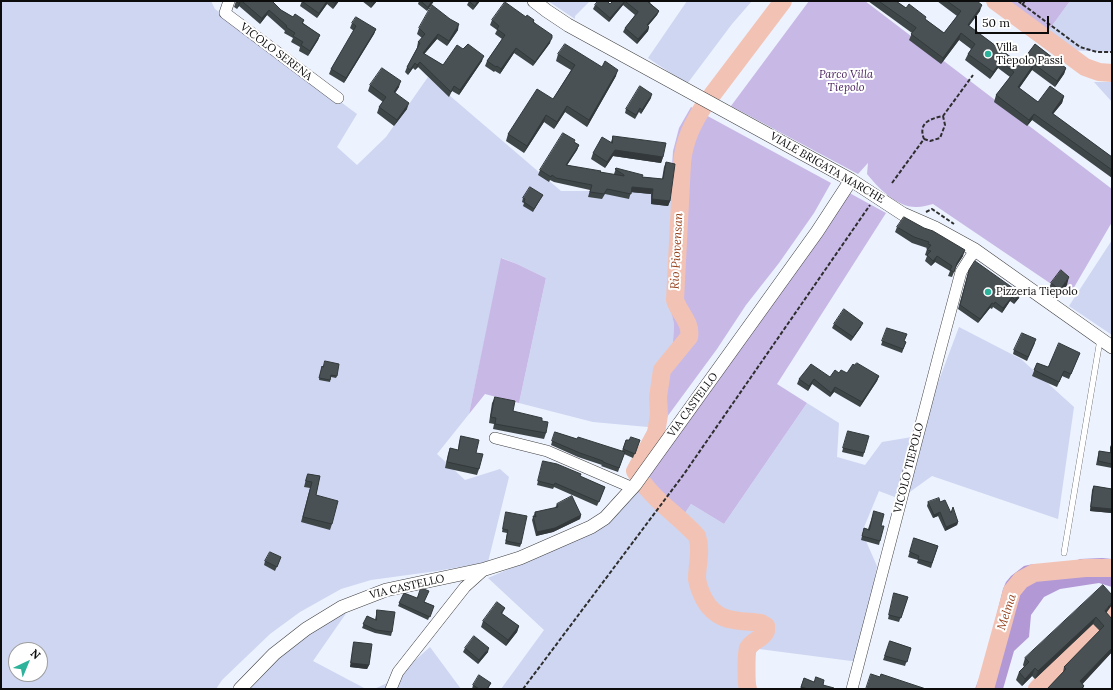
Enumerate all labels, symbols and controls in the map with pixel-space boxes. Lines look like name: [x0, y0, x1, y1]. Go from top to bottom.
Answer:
scale bar: [977, 8, 1051, 34]
text: 50 m: [982, 15, 1010, 30]
street label: VICOLO SERENA: [237, 21, 315, 83]
place label: Villa Tiepolo Passi: [996, 41, 1063, 67]
marker: Villa Tiepolo Passi: [983, 49, 993, 59]
park label: Parco Villa Tiepolo: [819, 68, 873, 94]
street label: VIALE BRIGATA MARCHE: [768, 130, 886, 206]
water label: Rio Piovensan: [668, 212, 686, 290]
place label: Pizzeria Tiepolo: [996, 285, 1078, 299]
marker: Pizzeria Tiepolo: [983, 287, 993, 297]
street label: VIA CASTELLO: [665, 370, 721, 440]
street label: VICOLO TIEPOLO: [891, 421, 927, 515]
street label: VIA CASTELLO: [368, 572, 446, 602]
water label: Melma: [994, 592, 1020, 632]
north arrow: [8, 642, 48, 682]
text: N: [28, 646, 44, 662]

